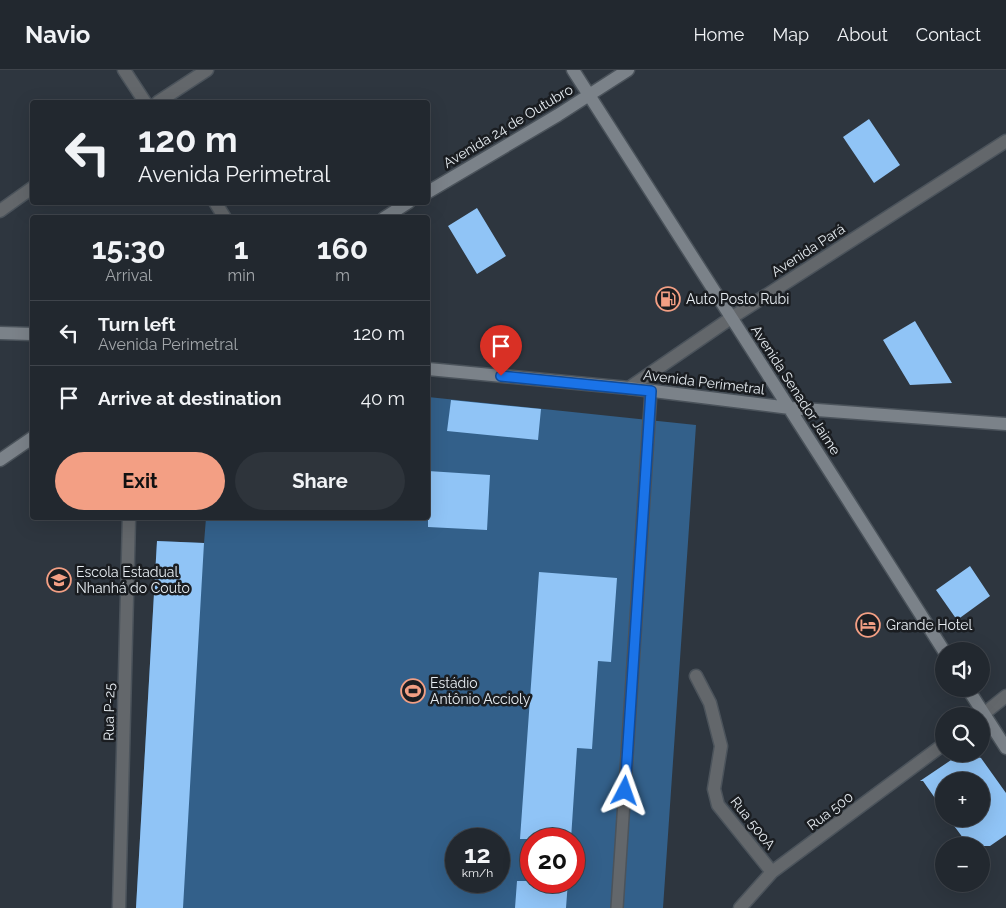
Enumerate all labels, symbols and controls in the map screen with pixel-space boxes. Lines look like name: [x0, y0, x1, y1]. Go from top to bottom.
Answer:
text: Navio: [25, 20, 90, 49]
text: Home: [693, 24, 744, 45]
text: Map: [772, 24, 809, 45]
text: About: [837, 24, 888, 45]
text: Contact: [916, 24, 981, 45]
street label: Avenida 24 de Outubro: [440, 81, 576, 171]
text: 120 m: [138, 119, 238, 160]
icon: left: [55, 120, 120, 185]
text: Avenida Perimetral: [138, 161, 330, 187]
street label: Avenida Pará: [768, 220, 848, 280]
text: 15:30: [92, 231, 166, 266]
text: 1: [234, 231, 249, 266]
text: 160: [317, 231, 368, 266]
text: Arrival: [105, 266, 152, 285]
text: min: [228, 266, 255, 285]
text: m: [335, 266, 350, 285]
fuel station icon: Auto Posto Rubi: [655, 286, 681, 312]
place label: Auto Posto Rubi: [686, 291, 789, 307]
text: Turn left: [98, 313, 175, 335]
icon: left: [55, 319, 83, 347]
text: 120 m: [353, 322, 405, 344]
street label: Avenida Senador Jaime: [748, 322, 844, 458]
pin: [480, 325, 522, 376]
icon: arrive: [487, 332, 515, 360]
text: Avenida Perimetral: [98, 335, 238, 354]
street label: Avenida Perimetral: [642, 367, 766, 397]
icon: arrive: [55, 384, 83, 412]
text: Arrive at destination: [98, 387, 282, 409]
text: 40 m: [361, 387, 405, 409]
button: Exit: [55, 452, 225, 510]
button: Share: [235, 452, 405, 510]
place label: Escola Estadual Nhanhá do Couto: [76, 564, 190, 596]
school or university icon: Escola Estadual Nhanhá do Couto: [46, 567, 72, 593]
hotel icon: Grande Hotel: [855, 612, 881, 638]
place label: Grande Hotel: [886, 617, 972, 633]
map controls: [935, 642, 990, 892]
button: sound: [935, 642, 990, 697]
place label: Estádio Antônio Accioly: [430, 675, 531, 707]
sports icon: Estádio Antônio Accioly: [400, 678, 426, 704]
street label: Rua P-25: [100, 683, 118, 741]
button: search: [935, 707, 990, 762]
position arrow: [598, 764, 650, 816]
button: +: [935, 772, 990, 827]
street label: Rua 500: [804, 789, 856, 833]
street label: Rua 500A: [727, 793, 779, 853]
speed limit sign: 20: [520, 828, 585, 893]
button: −: [935, 837, 990, 892]
text: 12: [464, 839, 491, 869]
text: km/h: [462, 866, 493, 880]

